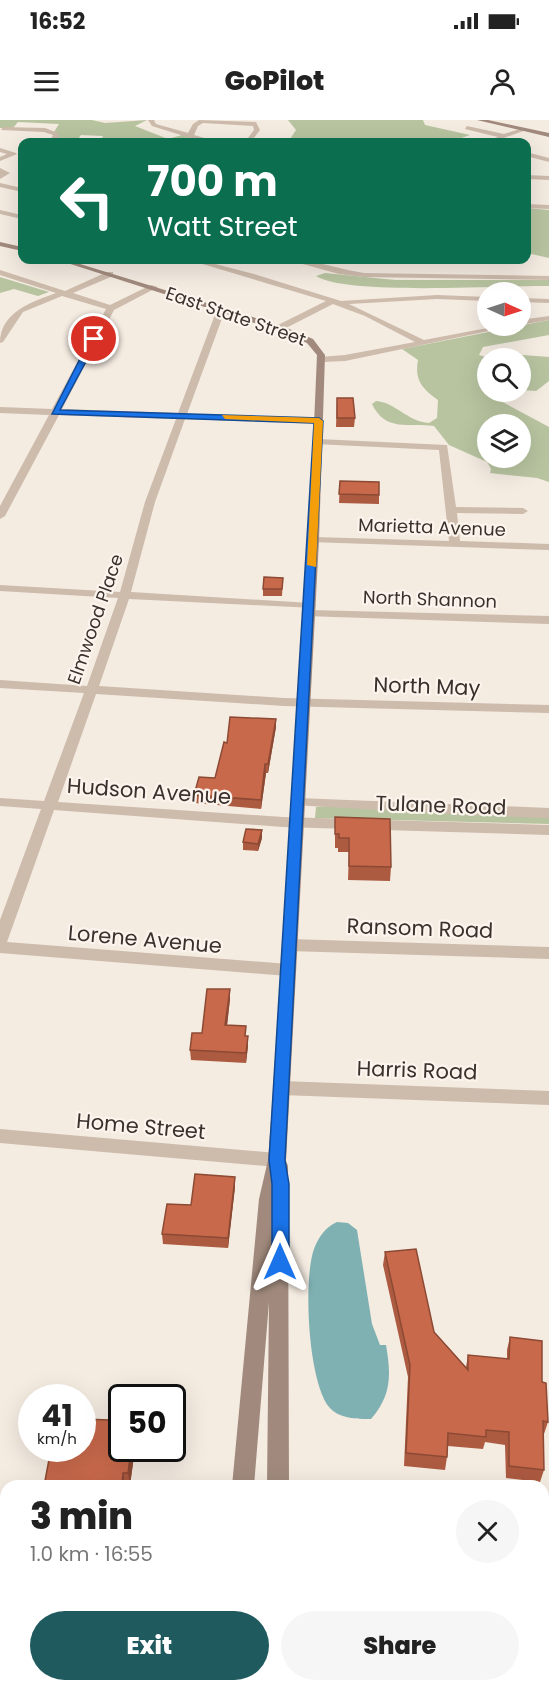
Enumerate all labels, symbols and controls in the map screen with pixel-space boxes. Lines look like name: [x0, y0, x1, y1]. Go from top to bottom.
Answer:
text: 16:52: [30, 6, 85, 37]
text: GoPilot: [225, 62, 324, 99]
icon: menu: [30, 65, 63, 98]
icon: person: [486, 65, 519, 98]
text: 700 m: [147, 152, 278, 211]
icon: left: [48, 162, 126, 240]
text: Watt Street: [147, 208, 298, 245]
street label: East State Street: [163, 280, 309, 352]
north arrow: [477, 282, 531, 336]
map controls: [477, 282, 531, 468]
pin: [68, 313, 119, 364]
icon: arrive: [77, 322, 110, 355]
button: search: [477, 348, 531, 402]
button: layers: [477, 414, 531, 468]
street label: Marietta Avenue: [358, 512, 506, 542]
street label: Elmwood Place: [61, 551, 129, 687]
street label: North Shannon: [363, 584, 497, 614]
street label: North May: [373, 670, 481, 702]
street label: Hudson Avenue: [66, 771, 232, 811]
street label: Tulane Road: [375, 788, 507, 822]
street label: Ransom Road: [346, 911, 494, 945]
street label: Lorene Avenue: [67, 918, 223, 960]
street label: Harris Road: [356, 1053, 478, 1087]
street label: Home Street: [75, 1106, 207, 1146]
position arrow: [248, 1230, 312, 1294]
speed limit sign: 50: [108, 1384, 186, 1462]
text: 41: [41, 1394, 73, 1437]
text: km/h: [37, 1428, 77, 1449]
text: 3 min: [30, 1491, 133, 1542]
button: close: [456, 1500, 519, 1563]
text: 1.0 km · 16:55: [30, 1540, 153, 1568]
button: Exit: [30, 1611, 269, 1680]
button: Share: [281, 1611, 519, 1680]

